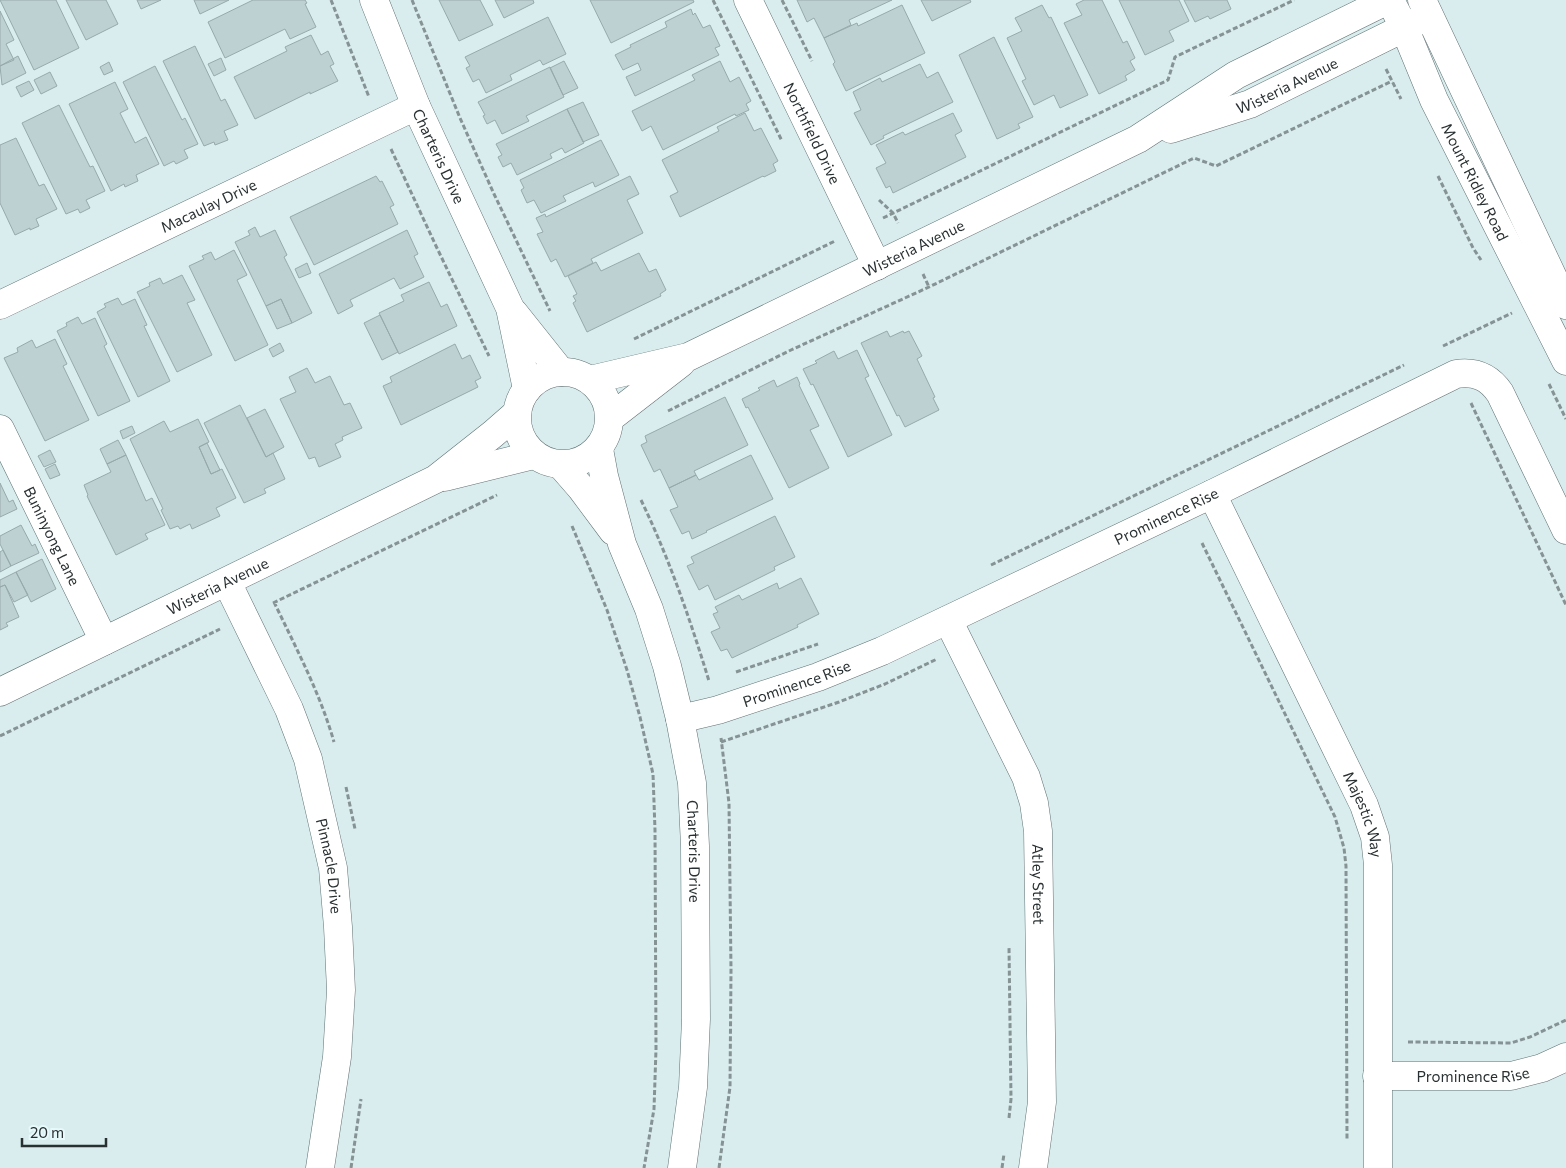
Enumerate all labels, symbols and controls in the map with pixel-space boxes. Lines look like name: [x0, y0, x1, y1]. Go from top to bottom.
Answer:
street label: Wisteria Avenue: [1234, 53, 1341, 117]
street label: Northfield Drive: [780, 80, 845, 187]
street label: Charteris Drive: [409, 106, 469, 206]
street label: Mount Ridley Road: [1438, 120, 1513, 243]
street label: Macaulay Drive: [158, 175, 259, 236]
street label: Wisteria Avenue: [860, 216, 967, 280]
street label: Buninyong Lane: [21, 483, 84, 588]
street label: Prominence Rise: [1111, 483, 1221, 548]
street label: Wisteria Avenue: [164, 553, 271, 618]
street label: Prominence Rise: [740, 656, 853, 710]
street label: Majestic Way: [1340, 768, 1386, 859]
street label: Charteris Drive: [684, 800, 704, 903]
street label: Pinnacle Drive: [313, 816, 346, 914]
street label: Atley Street: [1029, 844, 1048, 925]
street label: Prominence Rise: [1416, 1063, 1531, 1085]
scale bar: [22, 1116, 106, 1148]
text: 20 m: [30, 1123, 64, 1141]

